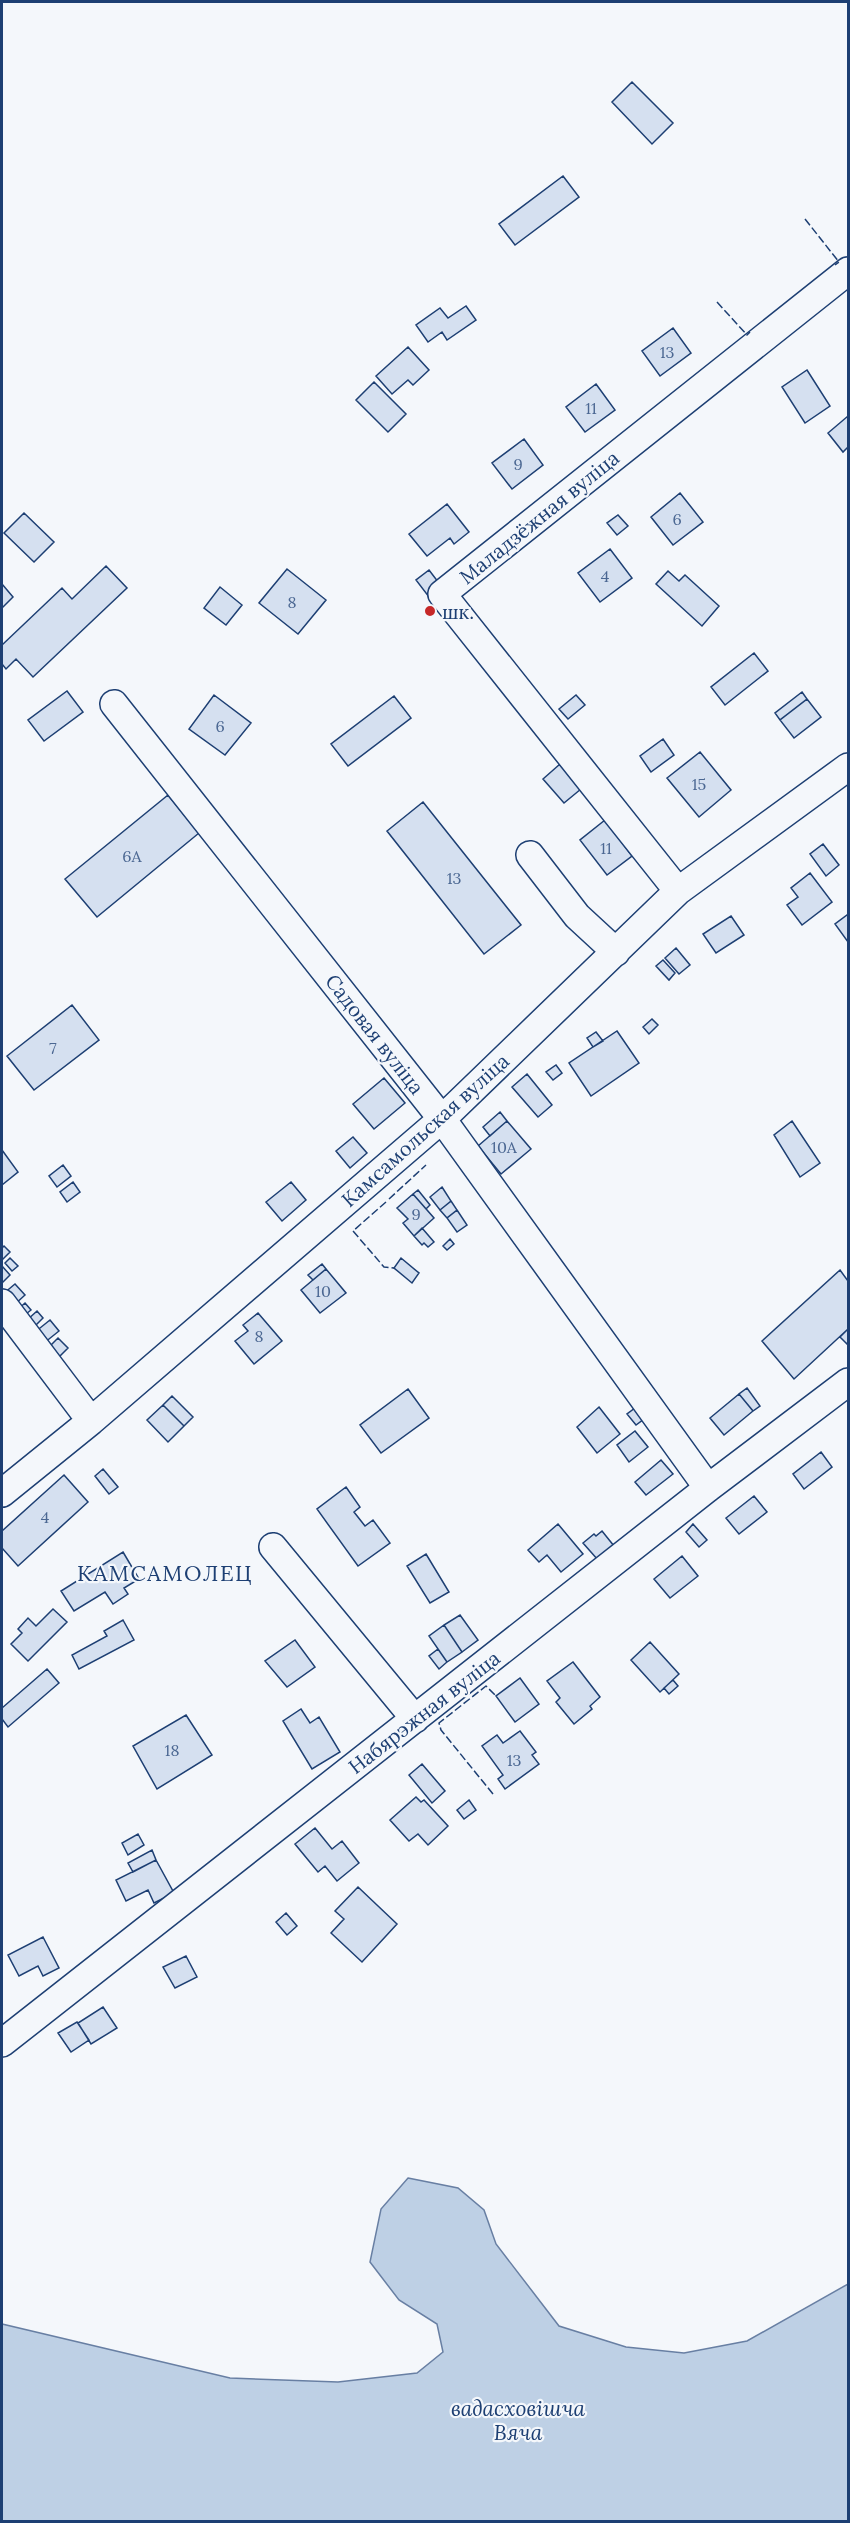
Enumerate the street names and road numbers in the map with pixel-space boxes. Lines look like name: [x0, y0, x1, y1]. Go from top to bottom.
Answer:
street label: Маладзёжная вуліца: [454, 445, 624, 589]
street label: Садовая вуліца: [320, 969, 430, 1099]
street label: Камсамольская вуліца: [336, 1048, 514, 1212]
street label: Набярэжная вуліца: [343, 1645, 505, 1779]

